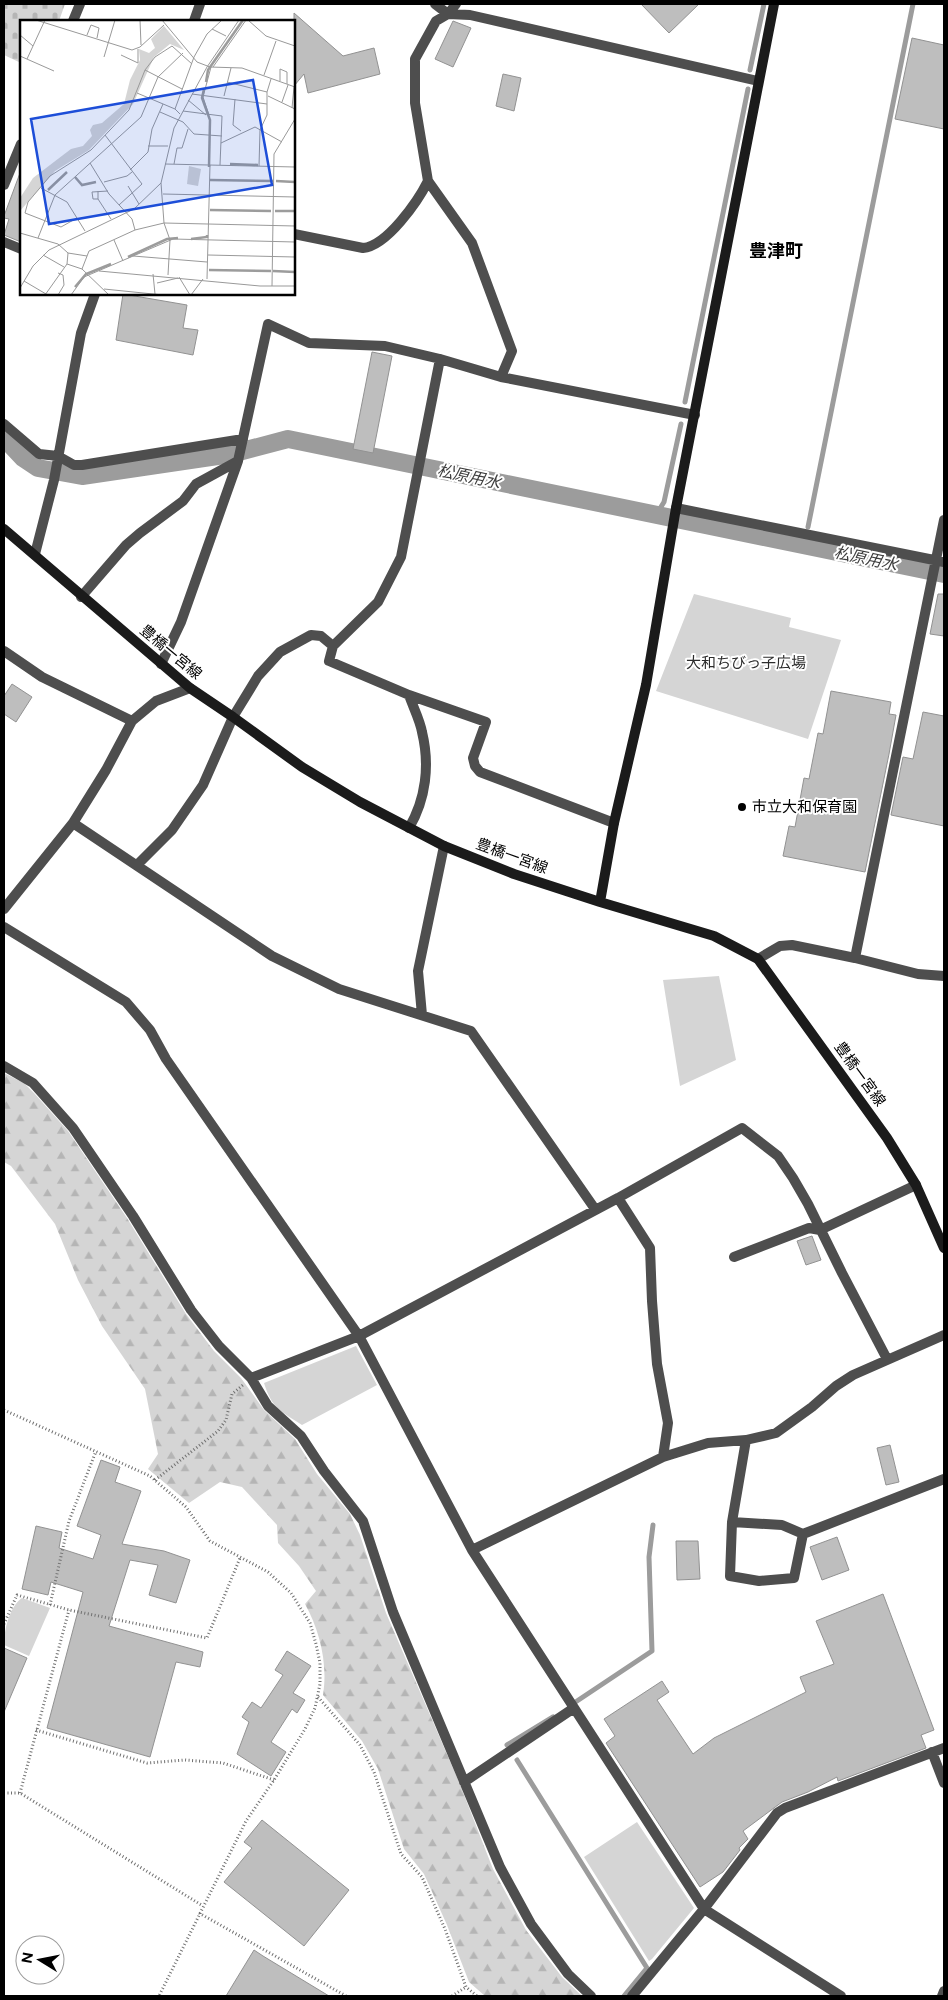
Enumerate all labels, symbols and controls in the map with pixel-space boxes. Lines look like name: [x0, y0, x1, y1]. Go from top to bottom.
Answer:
inset map: [20, 20, 295, 295]
district label: 豊津町: [749, 240, 803, 261]
water label: 松原用水: [436, 461, 504, 493]
water label: 松原用水: [833, 543, 901, 575]
street label: 豊橋一宮線: [137, 621, 206, 682]
park label: 大和ちびっ子広場: [686, 654, 806, 671]
place label: 市立大和保育園: [752, 798, 857, 815]
marker: 市立大和保育園: [736, 801, 748, 813]
street label: 豊橋一宮線: [474, 835, 550, 876]
street label: 豊橋一宮線: [831, 1038, 889, 1109]
north arrow: [15, 1935, 65, 1985]
text: N: [18, 1951, 36, 1965]

